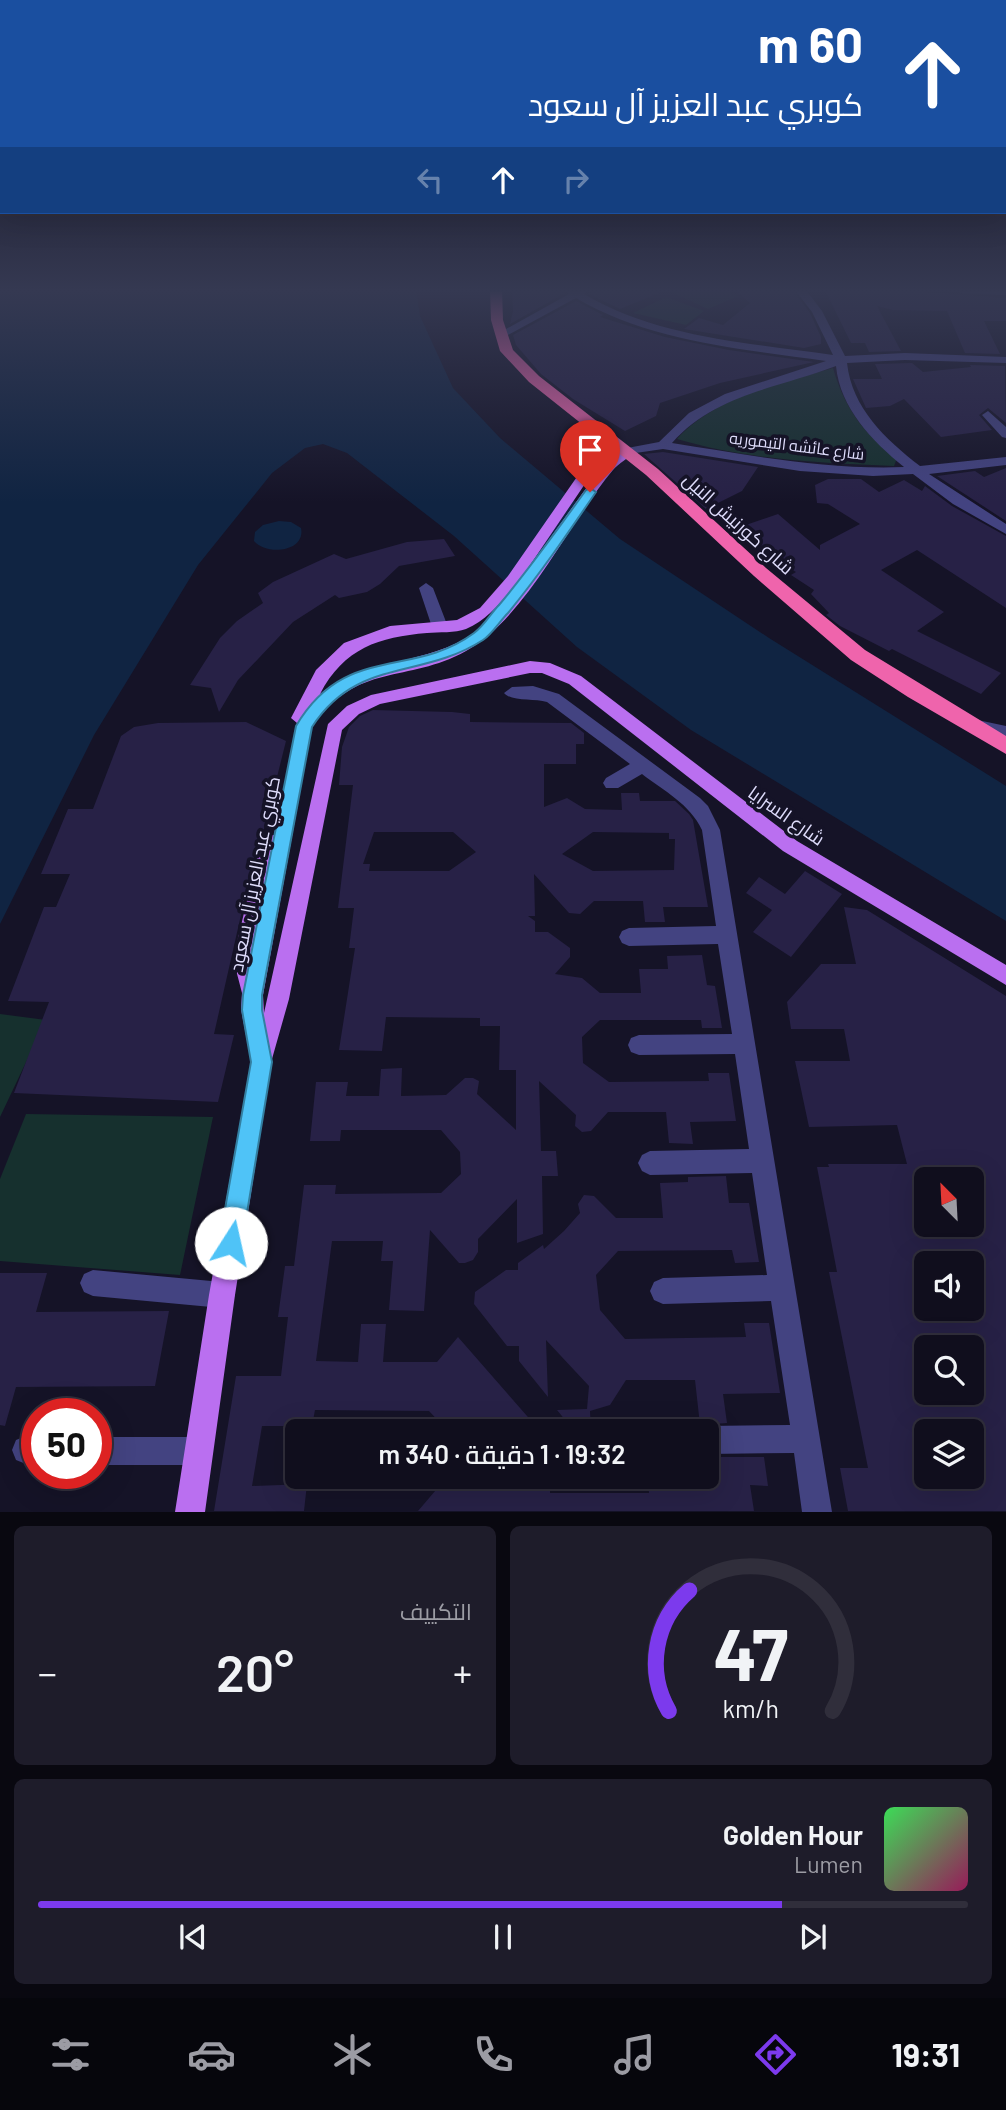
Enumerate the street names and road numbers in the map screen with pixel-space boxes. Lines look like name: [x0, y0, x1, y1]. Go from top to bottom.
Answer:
street label: شارع عائشه التيموريه: [728, 427, 866, 466]
street label: شارع كورنيش النيل: [677, 467, 799, 581]
street label: كوبري عبد العزيز آل سعود: [224, 774, 288, 975]
street label: شارع السرايا: [742, 780, 830, 852]

